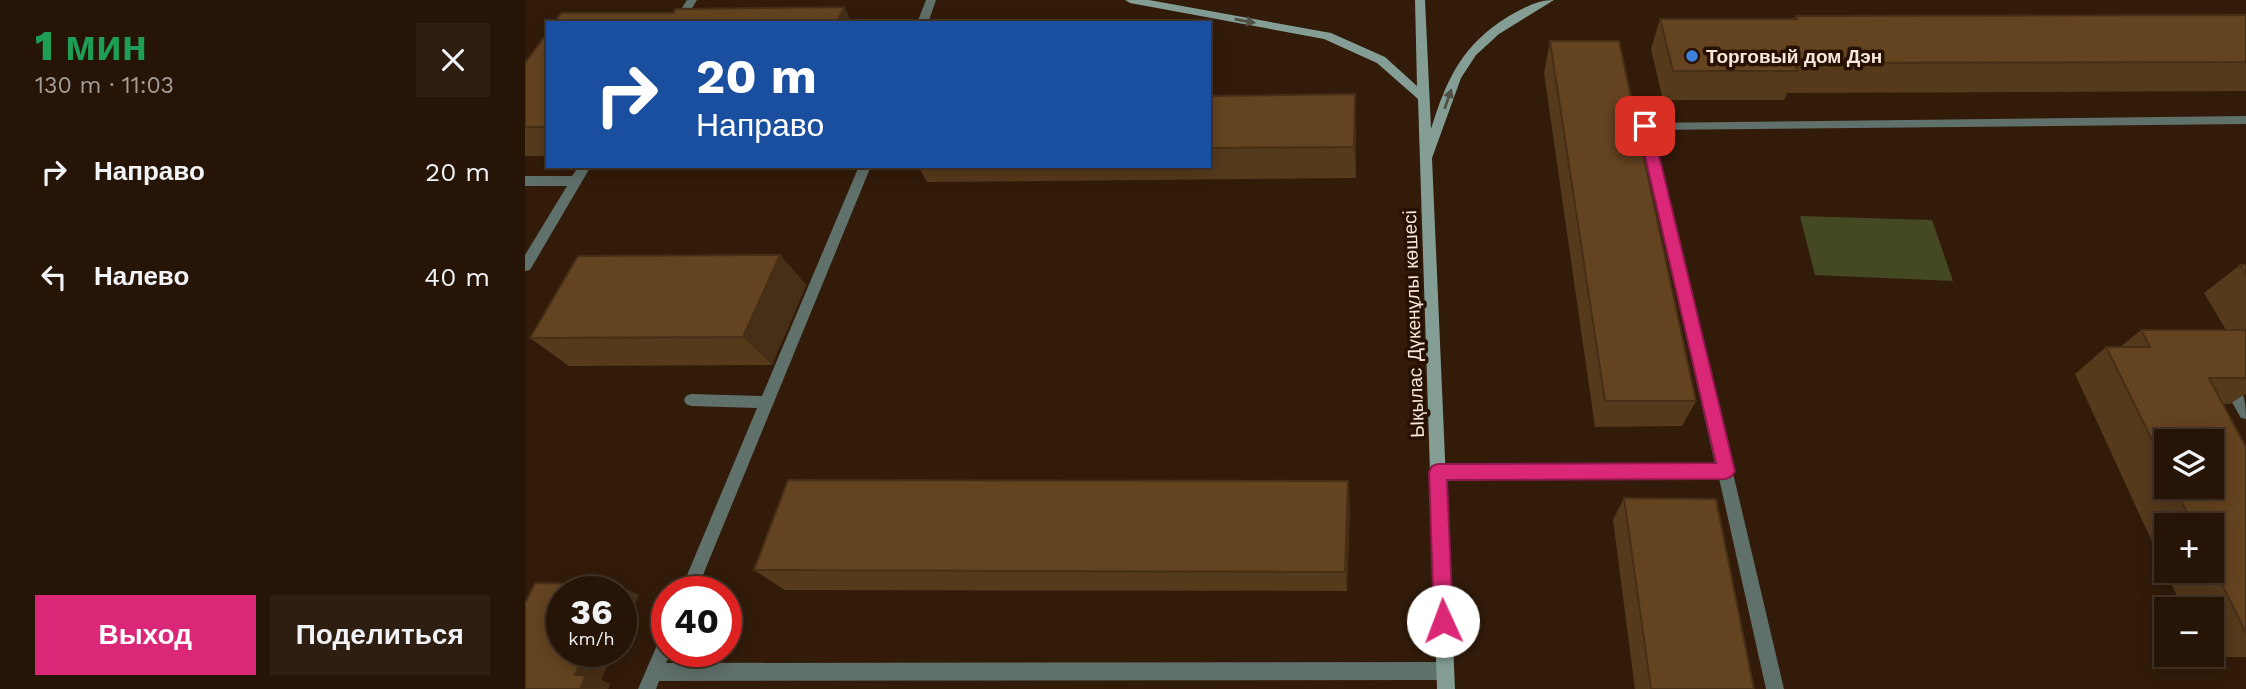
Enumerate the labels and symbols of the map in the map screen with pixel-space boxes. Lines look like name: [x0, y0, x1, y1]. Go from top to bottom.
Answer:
one-way arrow: [1234, 16, 1256, 27]
place label: Торговый дом Дэн: [1706, 45, 1882, 68]
marker: Торговый дом Дэн: [1684, 48, 1700, 64]
one-way arrow: [1443, 88, 1454, 109]
pin: [1615, 96, 1675, 156]
street label: Ықылас Дүкенұлы көшесі: [1398, 210, 1429, 438]
speed limit sign: 40: [651, 576, 742, 667]
position arrow: [1406, 584, 1480, 658]

